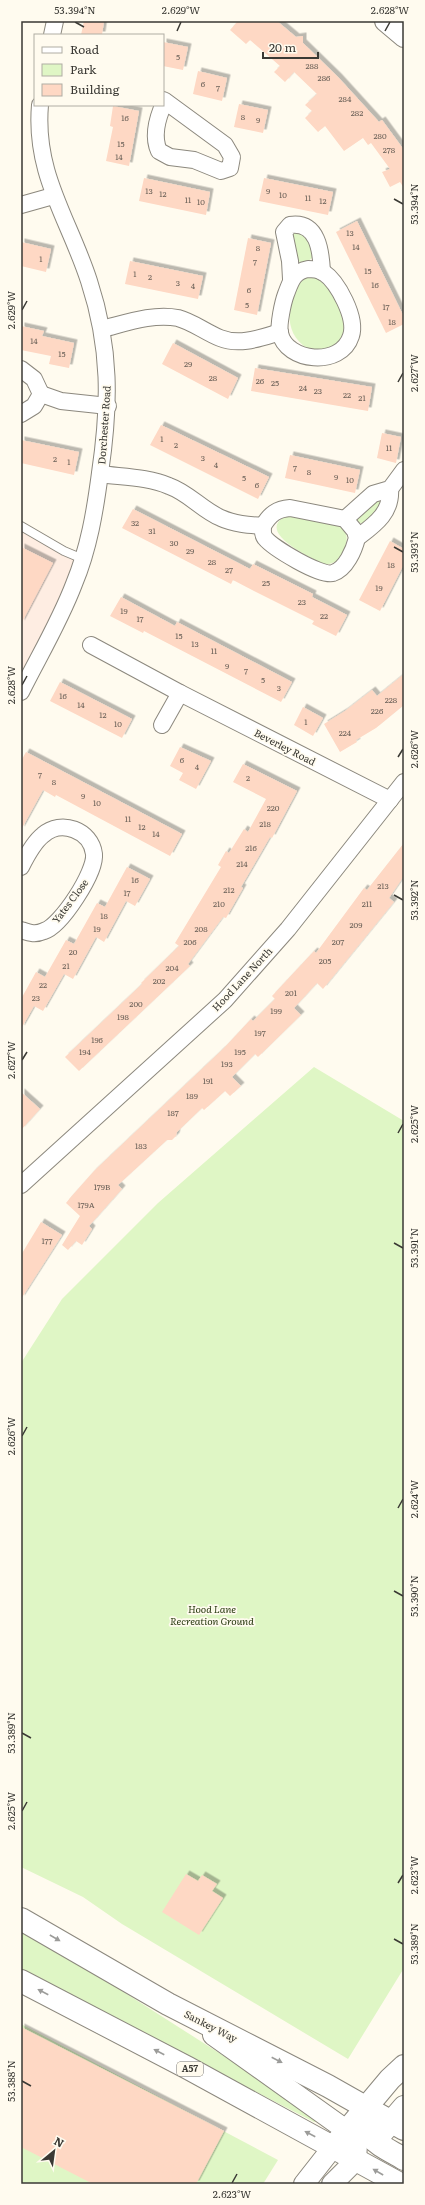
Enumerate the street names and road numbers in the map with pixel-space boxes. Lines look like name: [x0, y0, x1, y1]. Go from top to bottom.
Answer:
street label: Dorchester Road: [93, 385, 114, 465]
street label: Beverley Road: [252, 725, 319, 769]
street label: Yates Close: [48, 875, 91, 926]
street label: Hood Lane North: [208, 943, 276, 1014]
street label: Sankey Way: [182, 2006, 241, 2045]
road number: A57: [177, 2062, 203, 2076]

